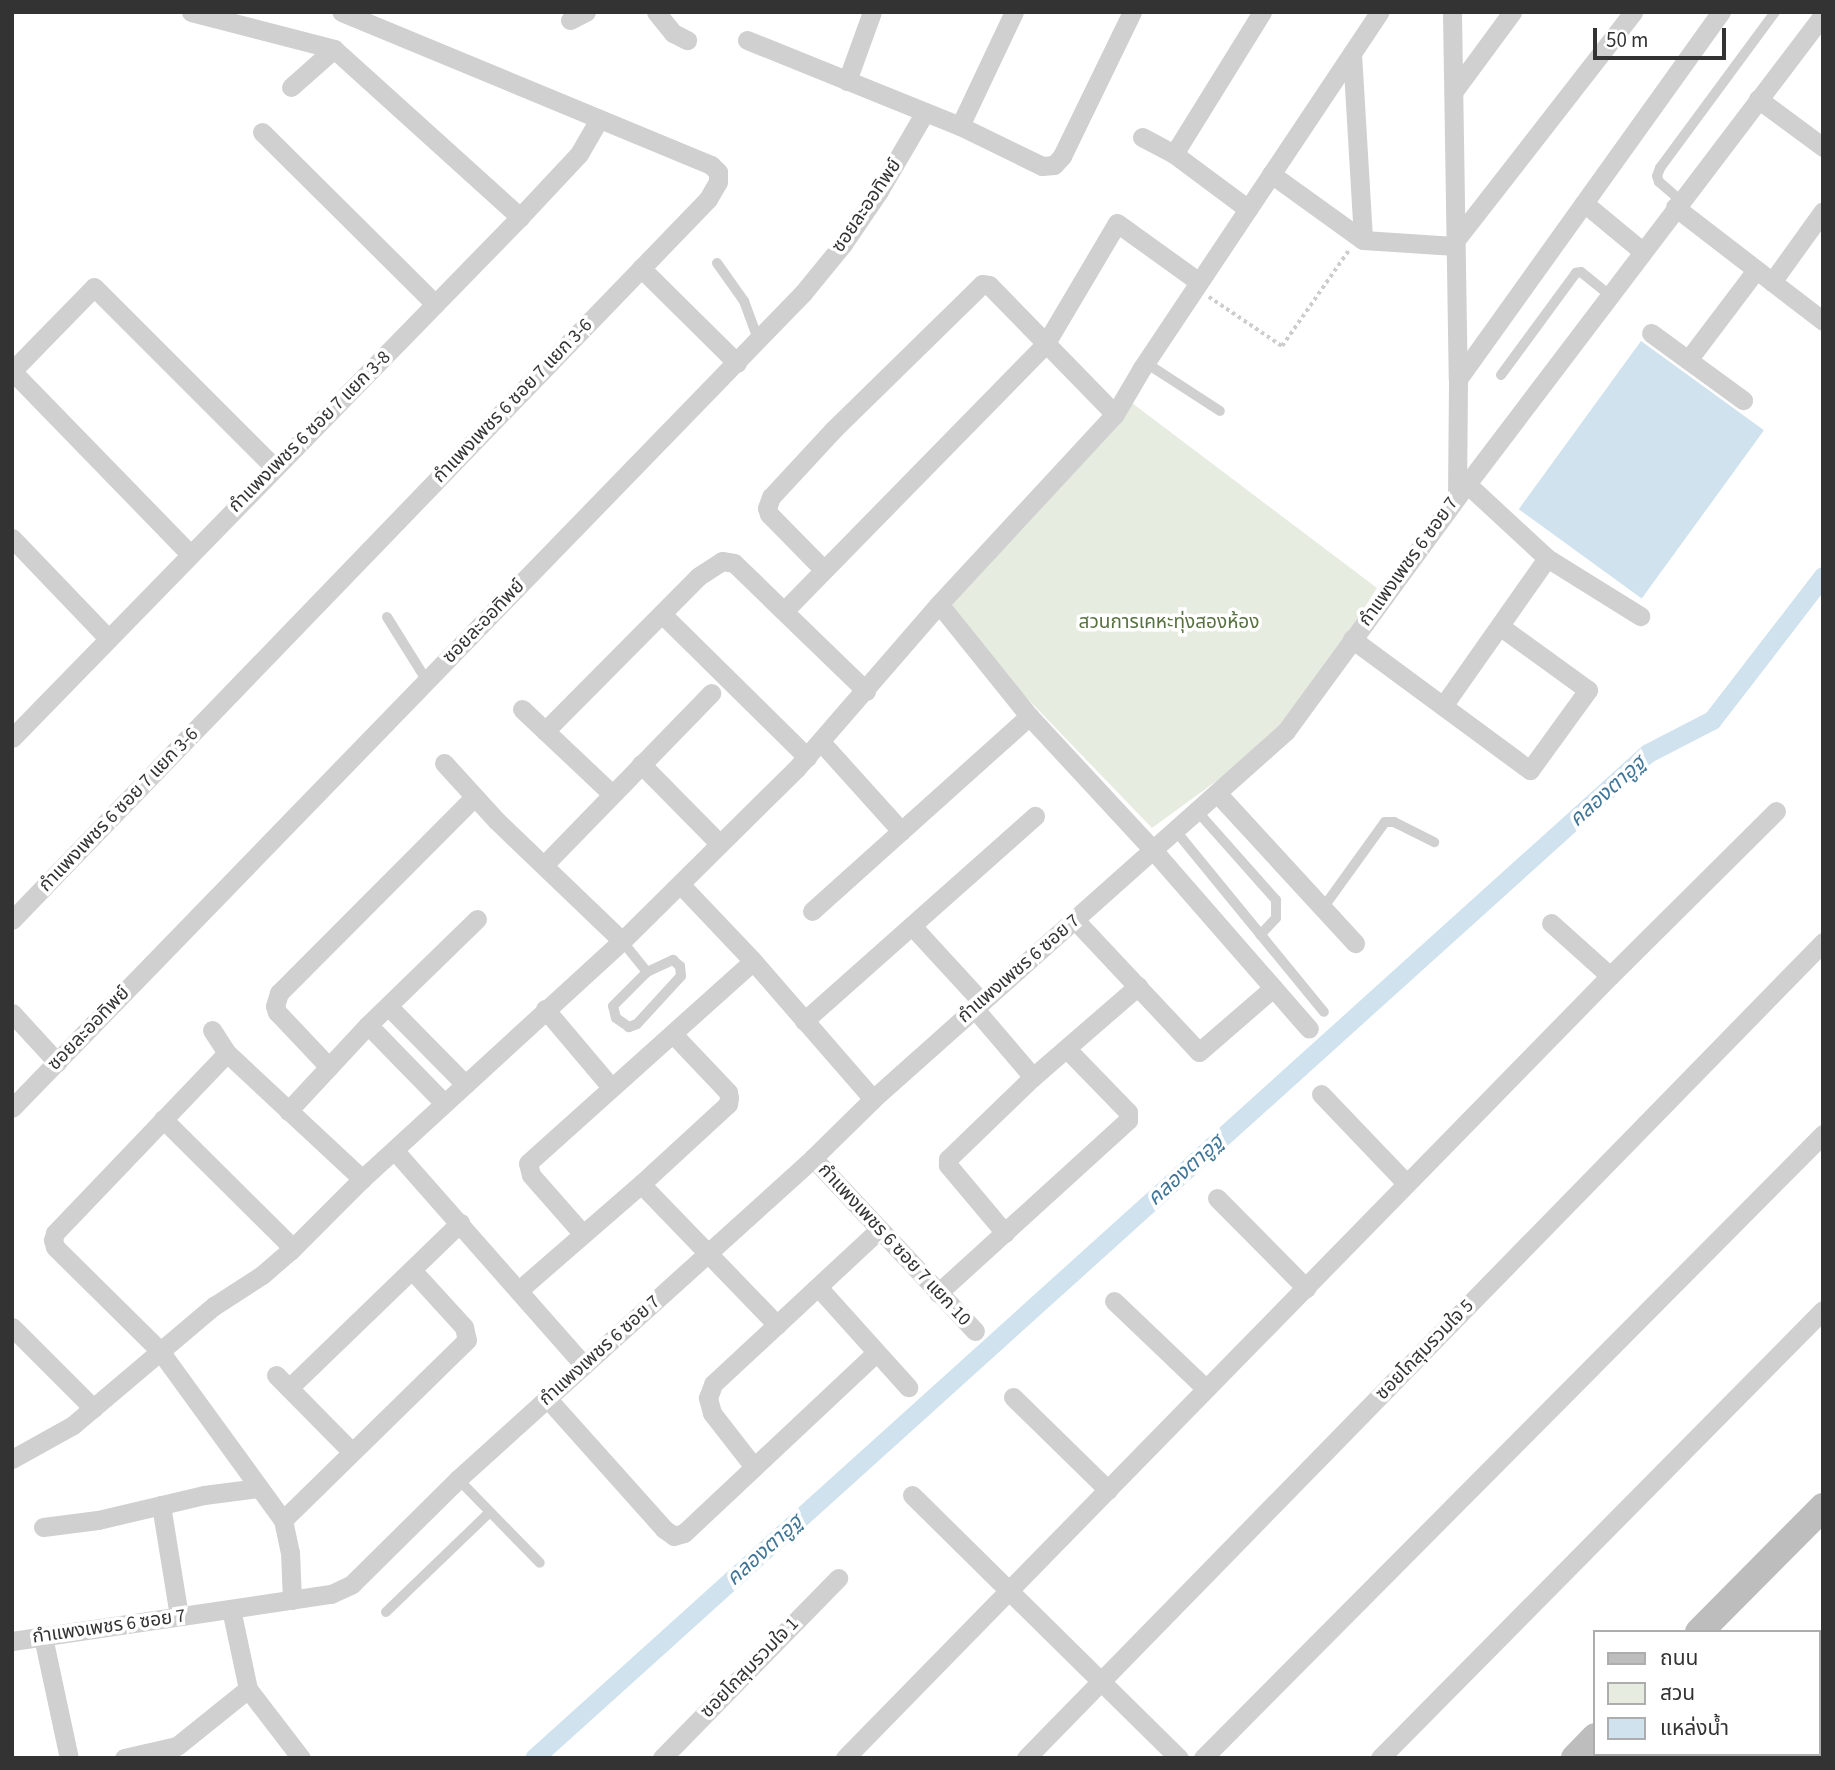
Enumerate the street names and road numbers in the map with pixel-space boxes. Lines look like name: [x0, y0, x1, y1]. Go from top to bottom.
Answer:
street label: ซอยละออทิพย์: [827, 155, 907, 257]
street label: กำแพงเพชร 6 ซอย 7 แยก 3-6: [429, 314, 597, 488]
street label: กำแพงเพชร 6 ซอย 7 แยก 3-8: [224, 346, 396, 518]
street label: กำแพงเพชร 6 ซอย 7: [1354, 493, 1464, 631]
street label: ซอยละออทิพย์: [438, 575, 530, 669]
street label: กำแพงเพชร 6 ซอย 7 แยก 3-6: [35, 723, 203, 897]
street label: กำแพงเพชร 6 ซอย 7: [953, 910, 1085, 1028]
street label: ซอยละออทิพย์: [43, 982, 135, 1076]
street label: กำแพงเพชร 6 ซอย 7 แยก 10: [813, 1159, 975, 1331]
street label: กำแพงเพชร 6 ซอย 7: [535, 1291, 665, 1411]
street label: ซอยโกสุมรวมใจ 5: [1371, 1295, 1479, 1405]
street label: กำแพงเพชร 6 ซอย 7: [31, 1605, 187, 1649]
street label: ซอยโกสุมรวมใจ 1: [696, 1613, 804, 1723]

